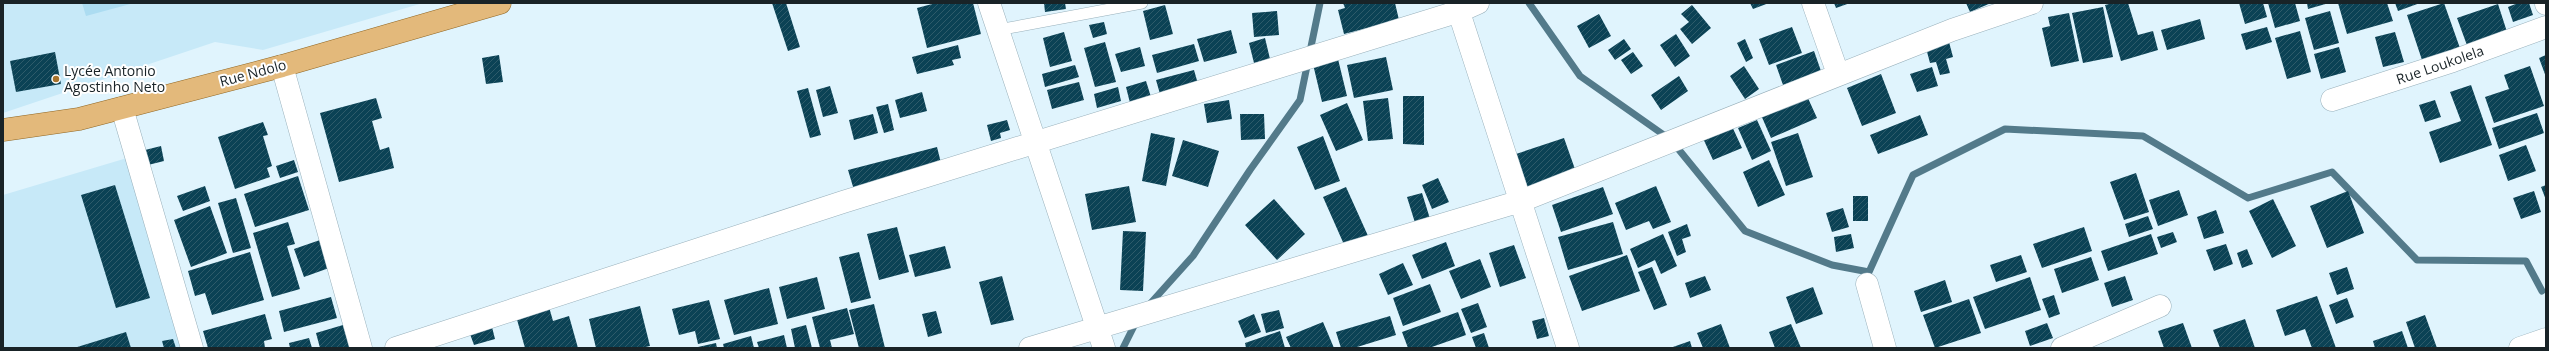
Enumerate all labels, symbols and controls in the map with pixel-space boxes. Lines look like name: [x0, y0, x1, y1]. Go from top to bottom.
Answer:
street label: Rue Loukolela: [2393, 41, 2486, 88]
street label: Rue Ndolo: [217, 55, 288, 91]
place label: Lycée Antonio Agostinho Neto: [64, 61, 165, 96]
marker: Lycée Antonio Agostinho Neto: [51, 74, 61, 84]

